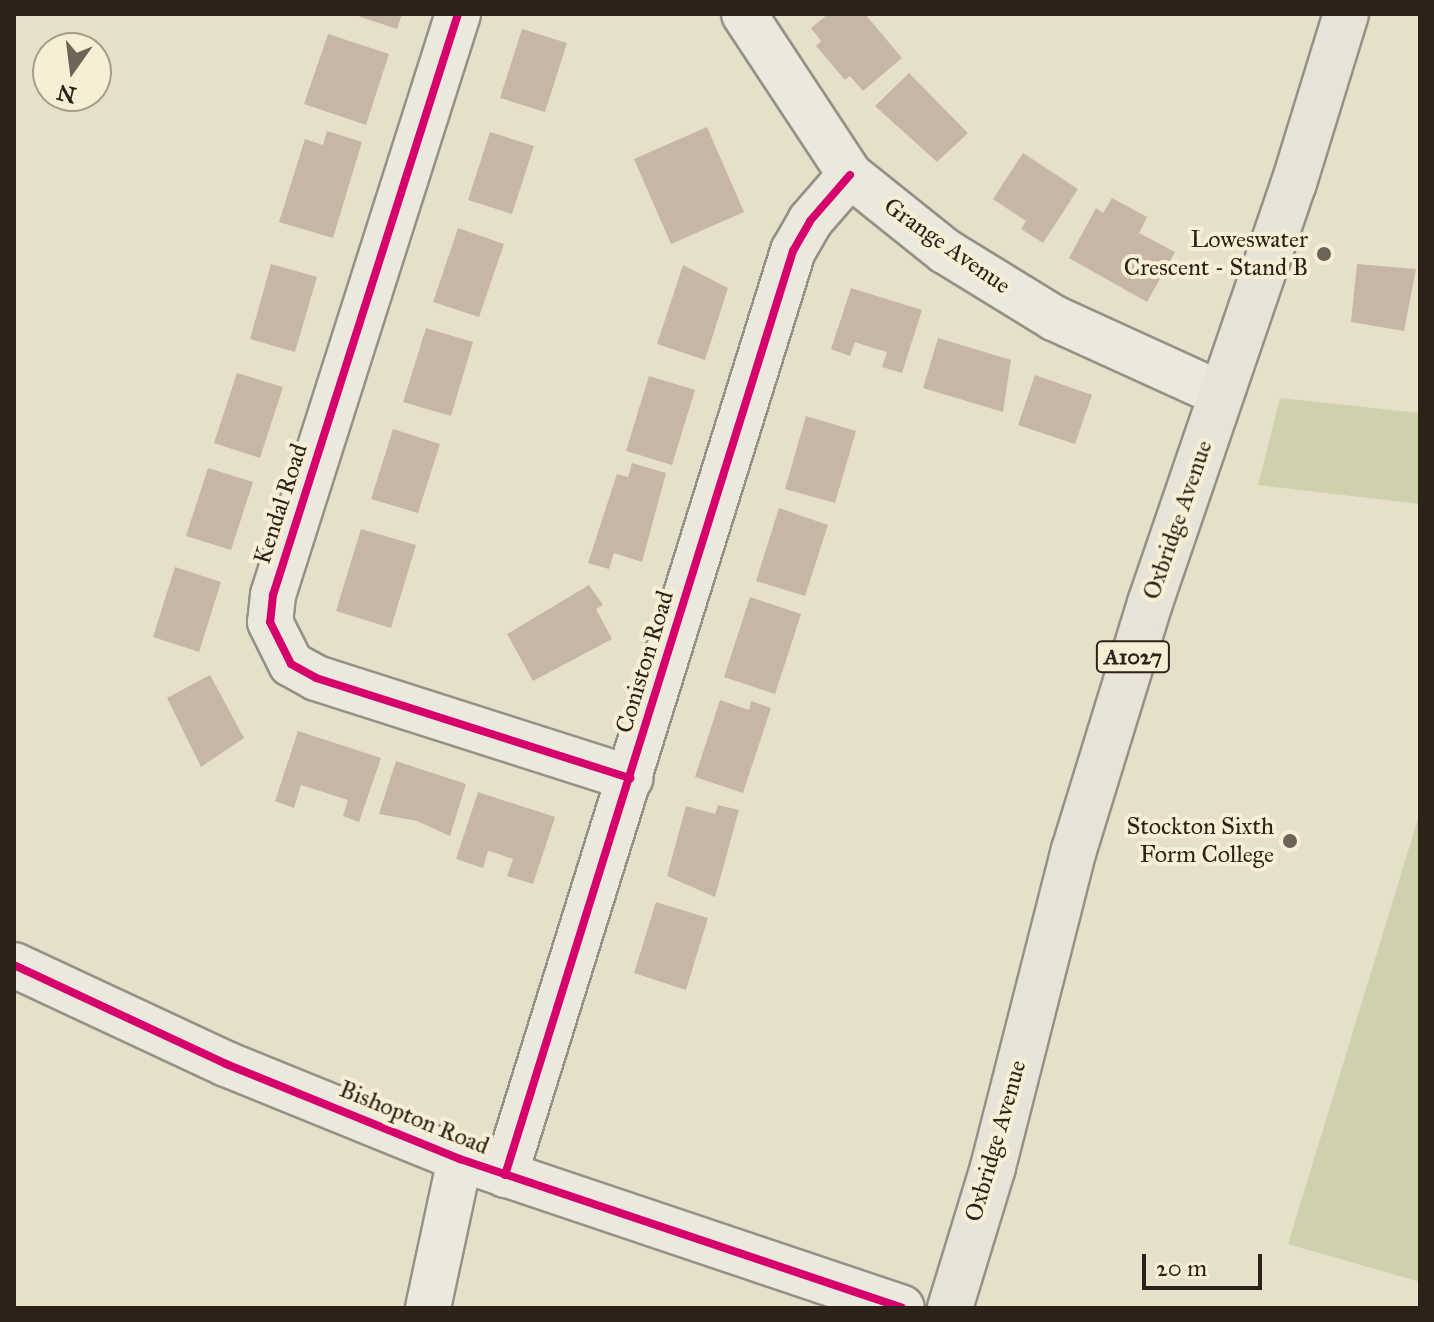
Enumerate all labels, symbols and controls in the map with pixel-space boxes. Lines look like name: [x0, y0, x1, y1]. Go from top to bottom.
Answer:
north arrow: [32, 32, 112, 112]
text: N: [54, 78, 79, 109]
street label: Grange Avenue: [878, 192, 1016, 300]
place label: Loweswater Crescent - Stand B: [1124, 226, 1308, 282]
marker: Loweswater Crescent - Stand B: [1315, 245, 1333, 263]
street label: Oxbridge Avenue: [1137, 437, 1219, 603]
street label: Kendal Road: [248, 440, 314, 568]
street label: Coniston Road: [610, 587, 680, 737]
road number: A1027: [1095, 639, 1171, 675]
place label: Stockton Sixth Form College: [1126, 813, 1274, 869]
marker: Stockton Sixth Form College: [1281, 832, 1299, 850]
street label: Oxbridge Avenue: [959, 1057, 1033, 1225]
street label: Bishopton Road: [335, 1075, 493, 1161]
scale bar: [1146, 1238, 1266, 1288]
text: 20 m: [1156, 1253, 1207, 1283]

